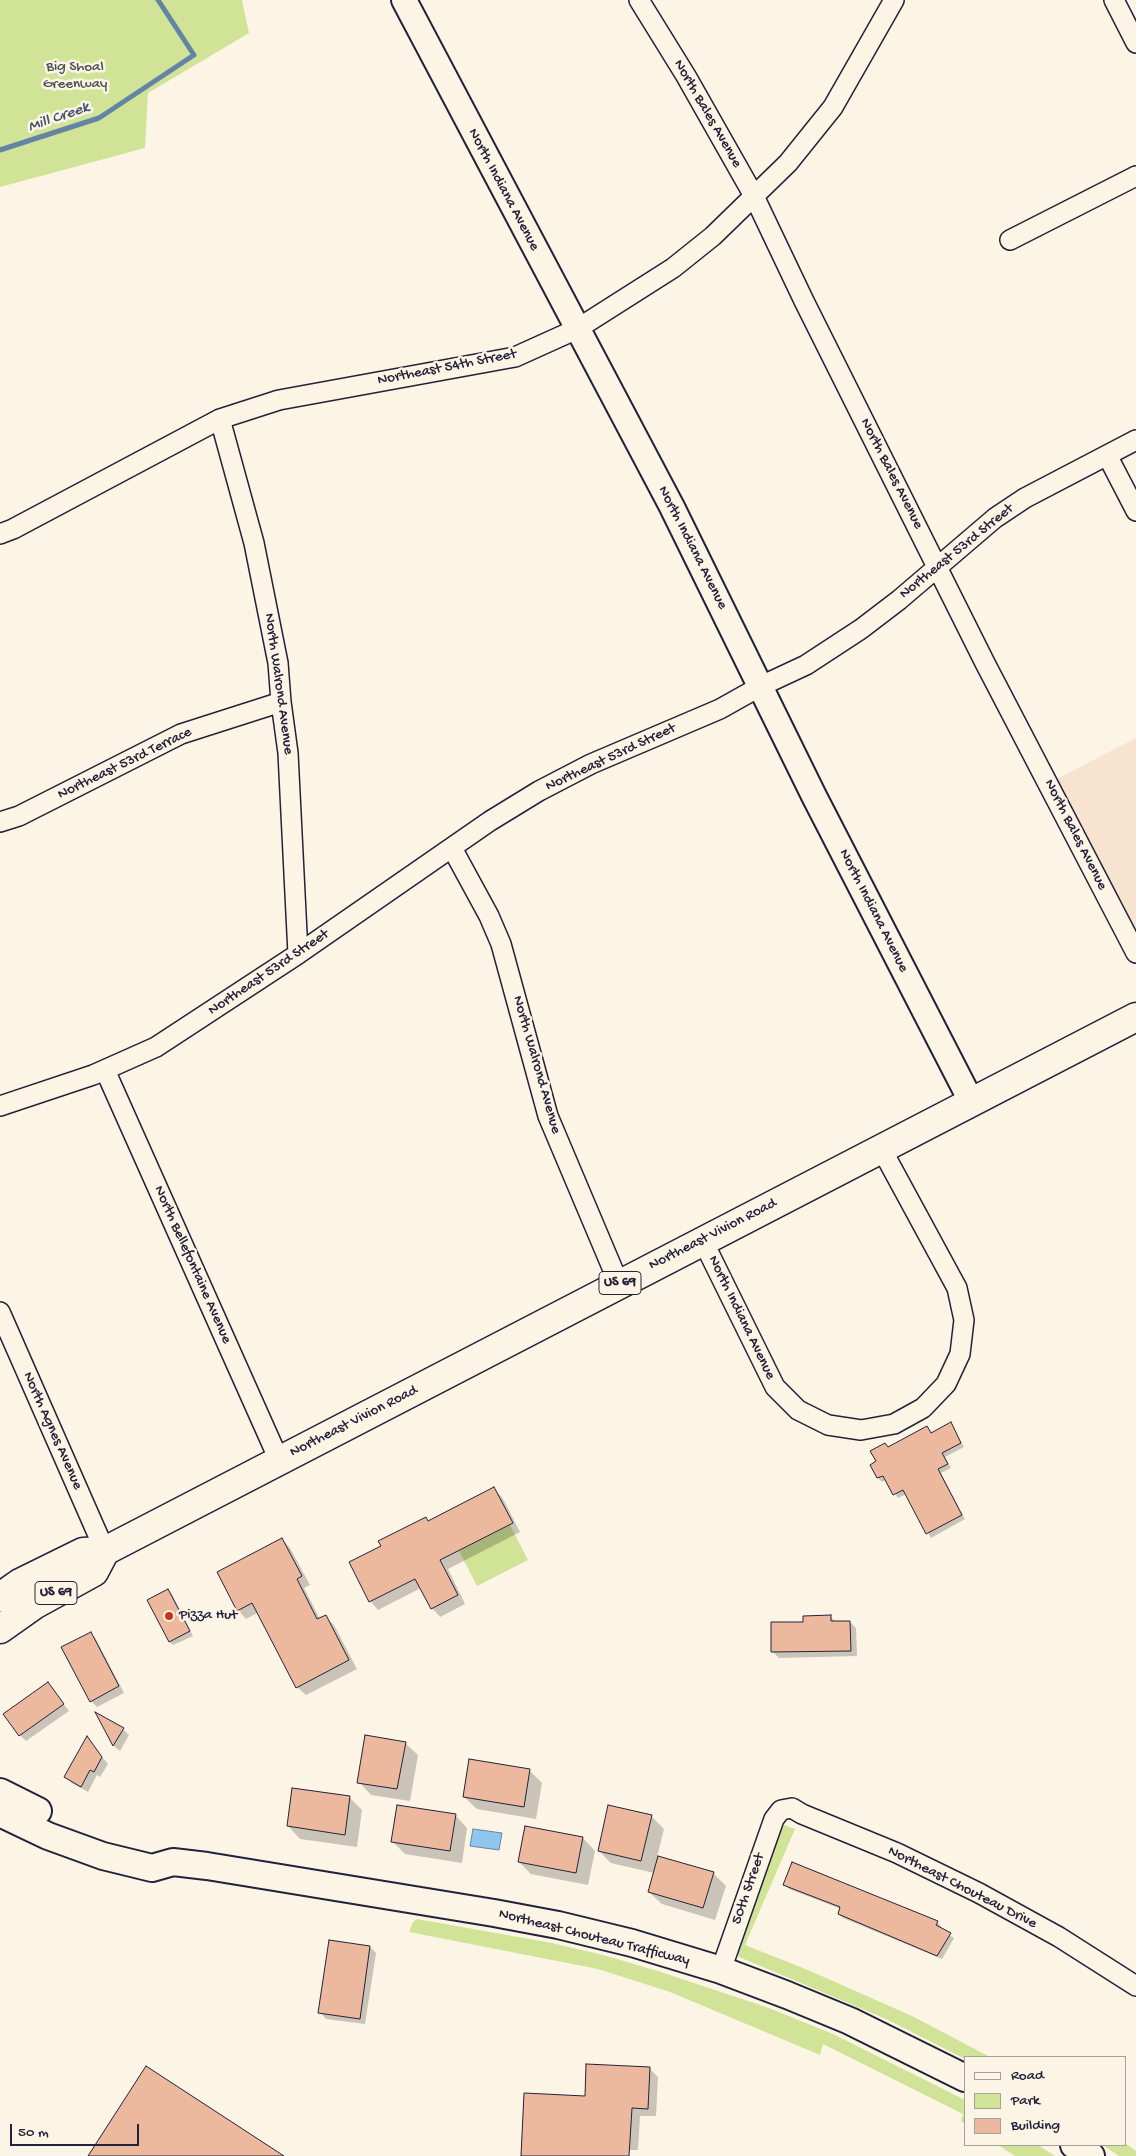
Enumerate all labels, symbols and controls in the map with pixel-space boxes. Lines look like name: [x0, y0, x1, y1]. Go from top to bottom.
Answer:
street label: North Bales Avenue: [669, 57, 745, 171]
park label: Big Shoal Greenway: [43, 59, 107, 94]
water label: Mill Creek: [26, 99, 92, 137]
street label: North Indiana Avenue: [463, 126, 543, 254]
street label: Northeast 54th Street: [376, 346, 518, 390]
street label: North Bales Avenue: [855, 416, 927, 532]
street label: North Indiana Avenue: [653, 483, 731, 613]
street label: Northeast 53rd Street: [896, 500, 1018, 604]
street label: North Walrond Avenue: [259, 612, 297, 756]
street label: Northeast 53rd Street: [543, 720, 679, 796]
street label: Northeast 53rd Terrace: [55, 724, 195, 804]
street label: North Bales Avenue: [1039, 777, 1111, 893]
street label: North Indiana Avenue: [834, 846, 912, 976]
street label: Northeast 53rd Street: [205, 926, 333, 1020]
street label: North Walrond Avenue: [508, 994, 564, 1136]
street label: North Bellefontaine Avenue: [149, 1183, 235, 1347]
street label: Northeast Vivion Road: [646, 1195, 780, 1275]
street label: North Indiana Avenue: [703, 1253, 779, 1383]
road number: US 69: [599, 1272, 641, 1295]
street label: North Agnes Avenue: [18, 1369, 86, 1493]
street label: Northeast Vivion Road: [287, 1382, 421, 1462]
road number: US 69: [35, 1582, 77, 1605]
place label: Pizza Hut: [179, 1607, 237, 1625]
marker: Pizza Hut: [163, 1610, 175, 1622]
street label: Northeast Chouteau Drive: [884, 1843, 1040, 1933]
street label: 50th Street: [728, 1851, 770, 1927]
street label: Northeast Chouteau Trafficway: [497, 1906, 691, 1970]
legend: [964, 2056, 1126, 2146]
text: Road: [1011, 2067, 1044, 2085]
text: Park: [1011, 2092, 1040, 2110]
scale bar: [12, 2114, 141, 2146]
text: Building: [1011, 2117, 1060, 2135]
text: 50 m: [18, 2124, 49, 2142]

